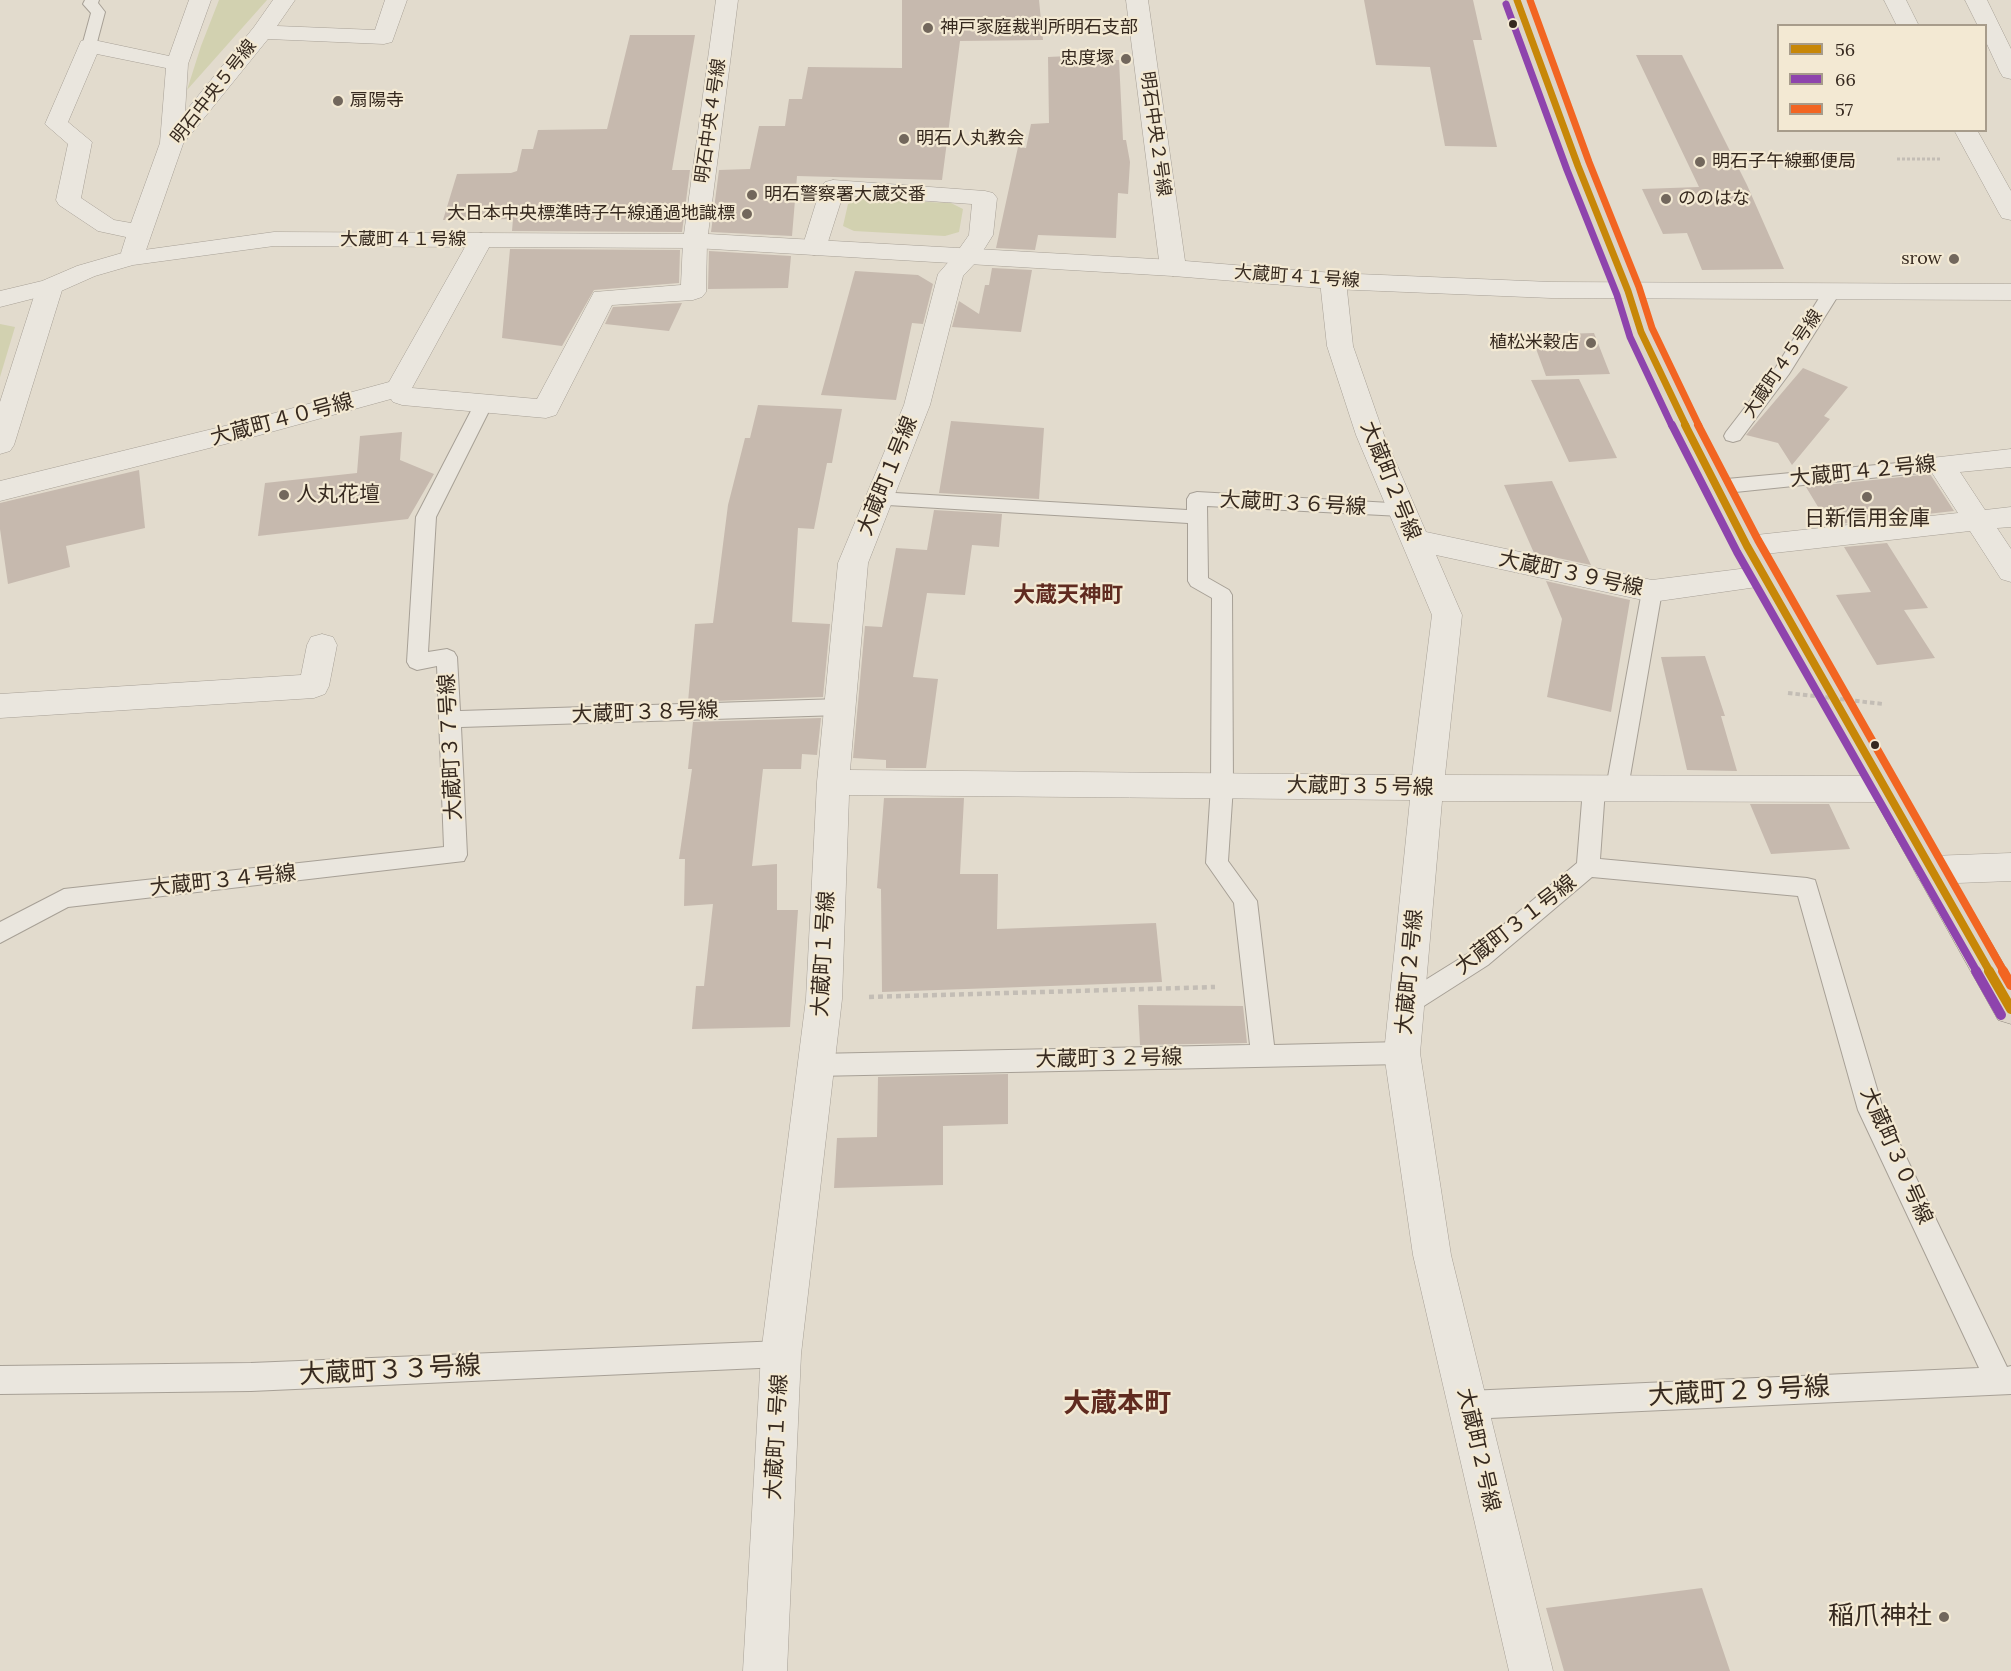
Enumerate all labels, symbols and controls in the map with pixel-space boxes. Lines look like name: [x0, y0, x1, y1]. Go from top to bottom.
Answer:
place label: 神戸家庭裁判所明石支部: [940, 17, 1138, 39]
unlabelled marker: [1507, 18, 1519, 30]
marker: 神戸家庭裁判所明石支部: [921, 21, 935, 35]
legend: [1777, 24, 1987, 132]
street label: 明石中央５号線: [167, 36, 261, 148]
text: 56: [1835, 38, 1855, 61]
place label: 忠度塚: [1060, 48, 1114, 70]
marker: 忠度塚: [1119, 52, 1133, 66]
street label: 明石中央４号線: [692, 57, 730, 185]
text: 66: [1835, 68, 1856, 91]
street label: 明石中央２号線: [1136, 70, 1174, 198]
place label: 扇陽寺: [350, 90, 404, 112]
marker: 扇陽寺: [331, 94, 345, 108]
text: 57: [1835, 98, 1853, 121]
place label: 明石人丸教会: [916, 128, 1024, 150]
marker: 明石人丸教会: [897, 132, 911, 146]
place label: 明石子午線郵便局: [1712, 151, 1856, 173]
marker: 明石子午線郵便局: [1693, 155, 1707, 169]
place label: 明石警察署大蔵交番: [764, 184, 926, 206]
marker: 明石警察署大蔵交番: [745, 188, 759, 202]
place label: ののはな: [1678, 188, 1750, 210]
marker: ののはな: [1659, 192, 1673, 206]
place label: 大日本中央標準時子午線通過地識標: [447, 203, 735, 225]
marker: 大日本中央標準時子午線通過地識標: [740, 207, 754, 221]
street label: 大蔵町４１号線: [340, 229, 466, 251]
place label: srow: [1901, 248, 1942, 270]
marker: srow: [1947, 252, 1961, 266]
street label: 大蔵町４１号線: [1233, 262, 1361, 292]
street label: 大蔵町４５号線: [1739, 306, 1827, 422]
place label: 植松米穀店: [1489, 332, 1579, 354]
marker: 植松米穀店: [1584, 336, 1598, 350]
street label: 大蔵町４０号線: [208, 389, 356, 451]
street label: 大蔵町１号線: [853, 413, 923, 539]
street label: 大蔵町２号線: [1355, 418, 1425, 544]
street label: 大蔵町４２号線: [1789, 452, 1937, 492]
place label: 人丸花壇: [296, 482, 380, 508]
marker: 人丸花壇: [277, 488, 291, 502]
street label: 大蔵町３６号線: [1219, 488, 1367, 520]
marker: 日新信用金庫: [1860, 490, 1874, 504]
place label: 日新信用金庫: [1804, 506, 1930, 532]
street label: 大蔵町３９号線: [1496, 546, 1646, 602]
district label: 大蔵天神町: [1013, 583, 1123, 609]
street label: 大蔵町３７号線: [435, 673, 467, 821]
street label: 大蔵町３８号線: [571, 698, 719, 728]
unlabelled marker: [1869, 739, 1881, 751]
street label: 大蔵町３５号線: [1286, 773, 1434, 801]
street label: 大蔵町３４号線: [149, 861, 297, 901]
street label: 大蔵町３１号線: [1450, 870, 1582, 980]
street label: 大蔵町１号線: [808, 890, 840, 1018]
street label: 大蔵町２号線: [1392, 908, 1428, 1036]
street label: 大蔵町３２号線: [1035, 1045, 1183, 1073]
street label: 大蔵町３０号線: [1855, 1084, 1937, 1228]
street label: 大蔵町３３号線: [298, 1351, 482, 1391]
street label: 大蔵町２９号線: [1647, 1372, 1831, 1412]
street label: 大蔵町１号線: [761, 1373, 793, 1501]
street label: 大蔵町２号線: [1452, 1386, 1504, 1514]
district label: 大蔵本町: [1063, 1388, 1171, 1420]
place label: 稲爪神社: [1828, 1601, 1932, 1633]
marker: 稲爪神社: [1937, 1610, 1951, 1624]

